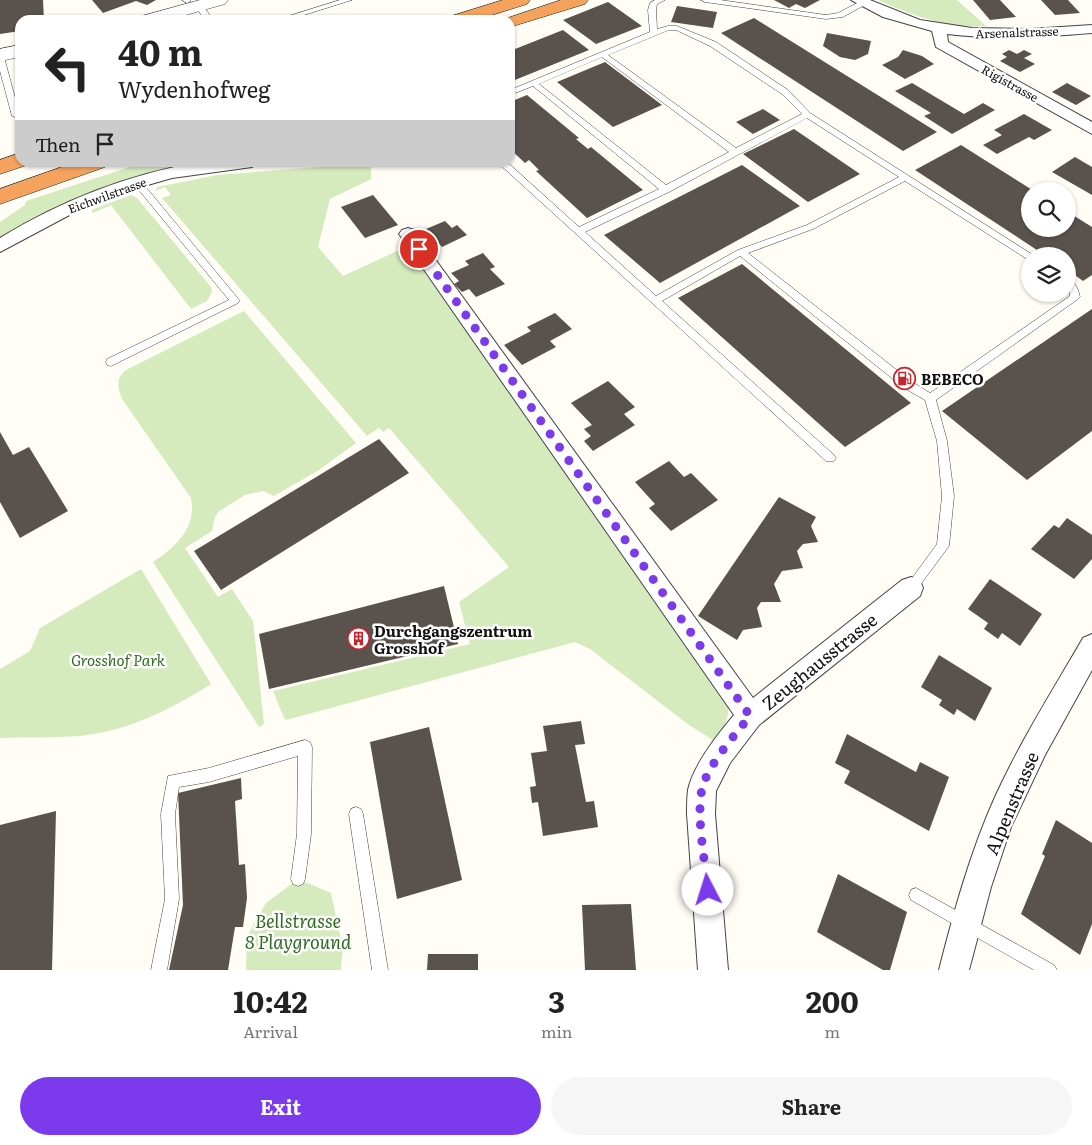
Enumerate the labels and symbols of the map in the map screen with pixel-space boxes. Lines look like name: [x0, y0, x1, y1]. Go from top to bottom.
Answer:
street label: Arsenalstrasse: [975, 22, 1059, 42]
street label: Rigistrasse: [978, 60, 1042, 106]
street label: Eichwilstrasse: [65, 172, 149, 218]
pin: [398, 228, 440, 270]
fuel station icon: BEBECO: [893, 366, 917, 390]
place label: BEBECO: [921, 367, 984, 390]
street label: Zeughausstrasse: [755, 606, 883, 716]
place label: Durchgangszentrum Grosshof: [374, 619, 532, 659]
building icon: Durchgangszentrum Grosshof: [346, 627, 370, 651]
park label: Grosshof Park: [71, 648, 166, 671]
street label: Alpenstrasse: [977, 747, 1045, 859]
position arrow: [681, 863, 733, 915]
park label: Bellstrasse 8 Playground: [245, 907, 352, 955]

